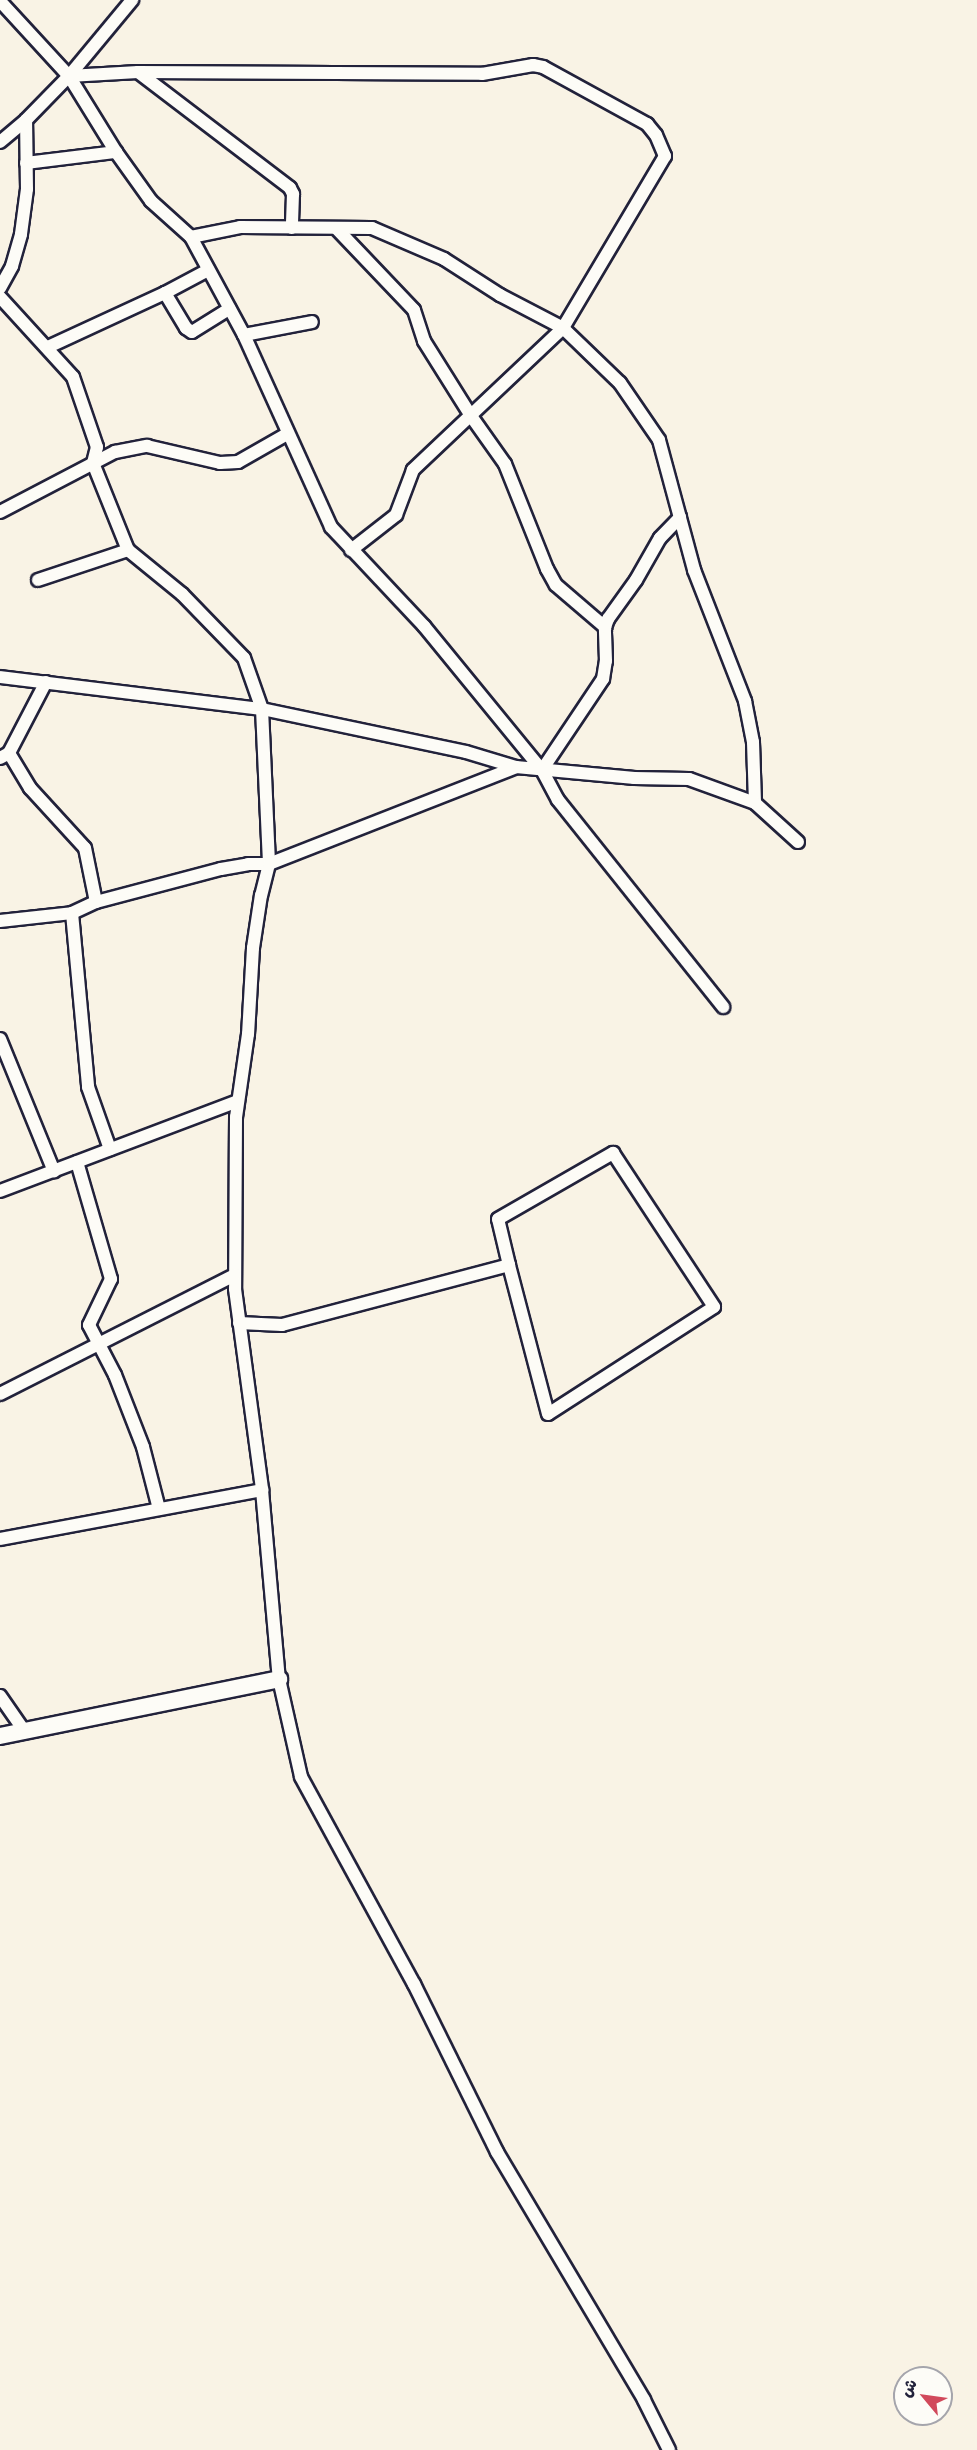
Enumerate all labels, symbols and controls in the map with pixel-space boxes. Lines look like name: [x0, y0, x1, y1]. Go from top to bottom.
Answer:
north arrow: [893, 2366, 953, 2426]
text: ش: [895, 2375, 922, 2401]

